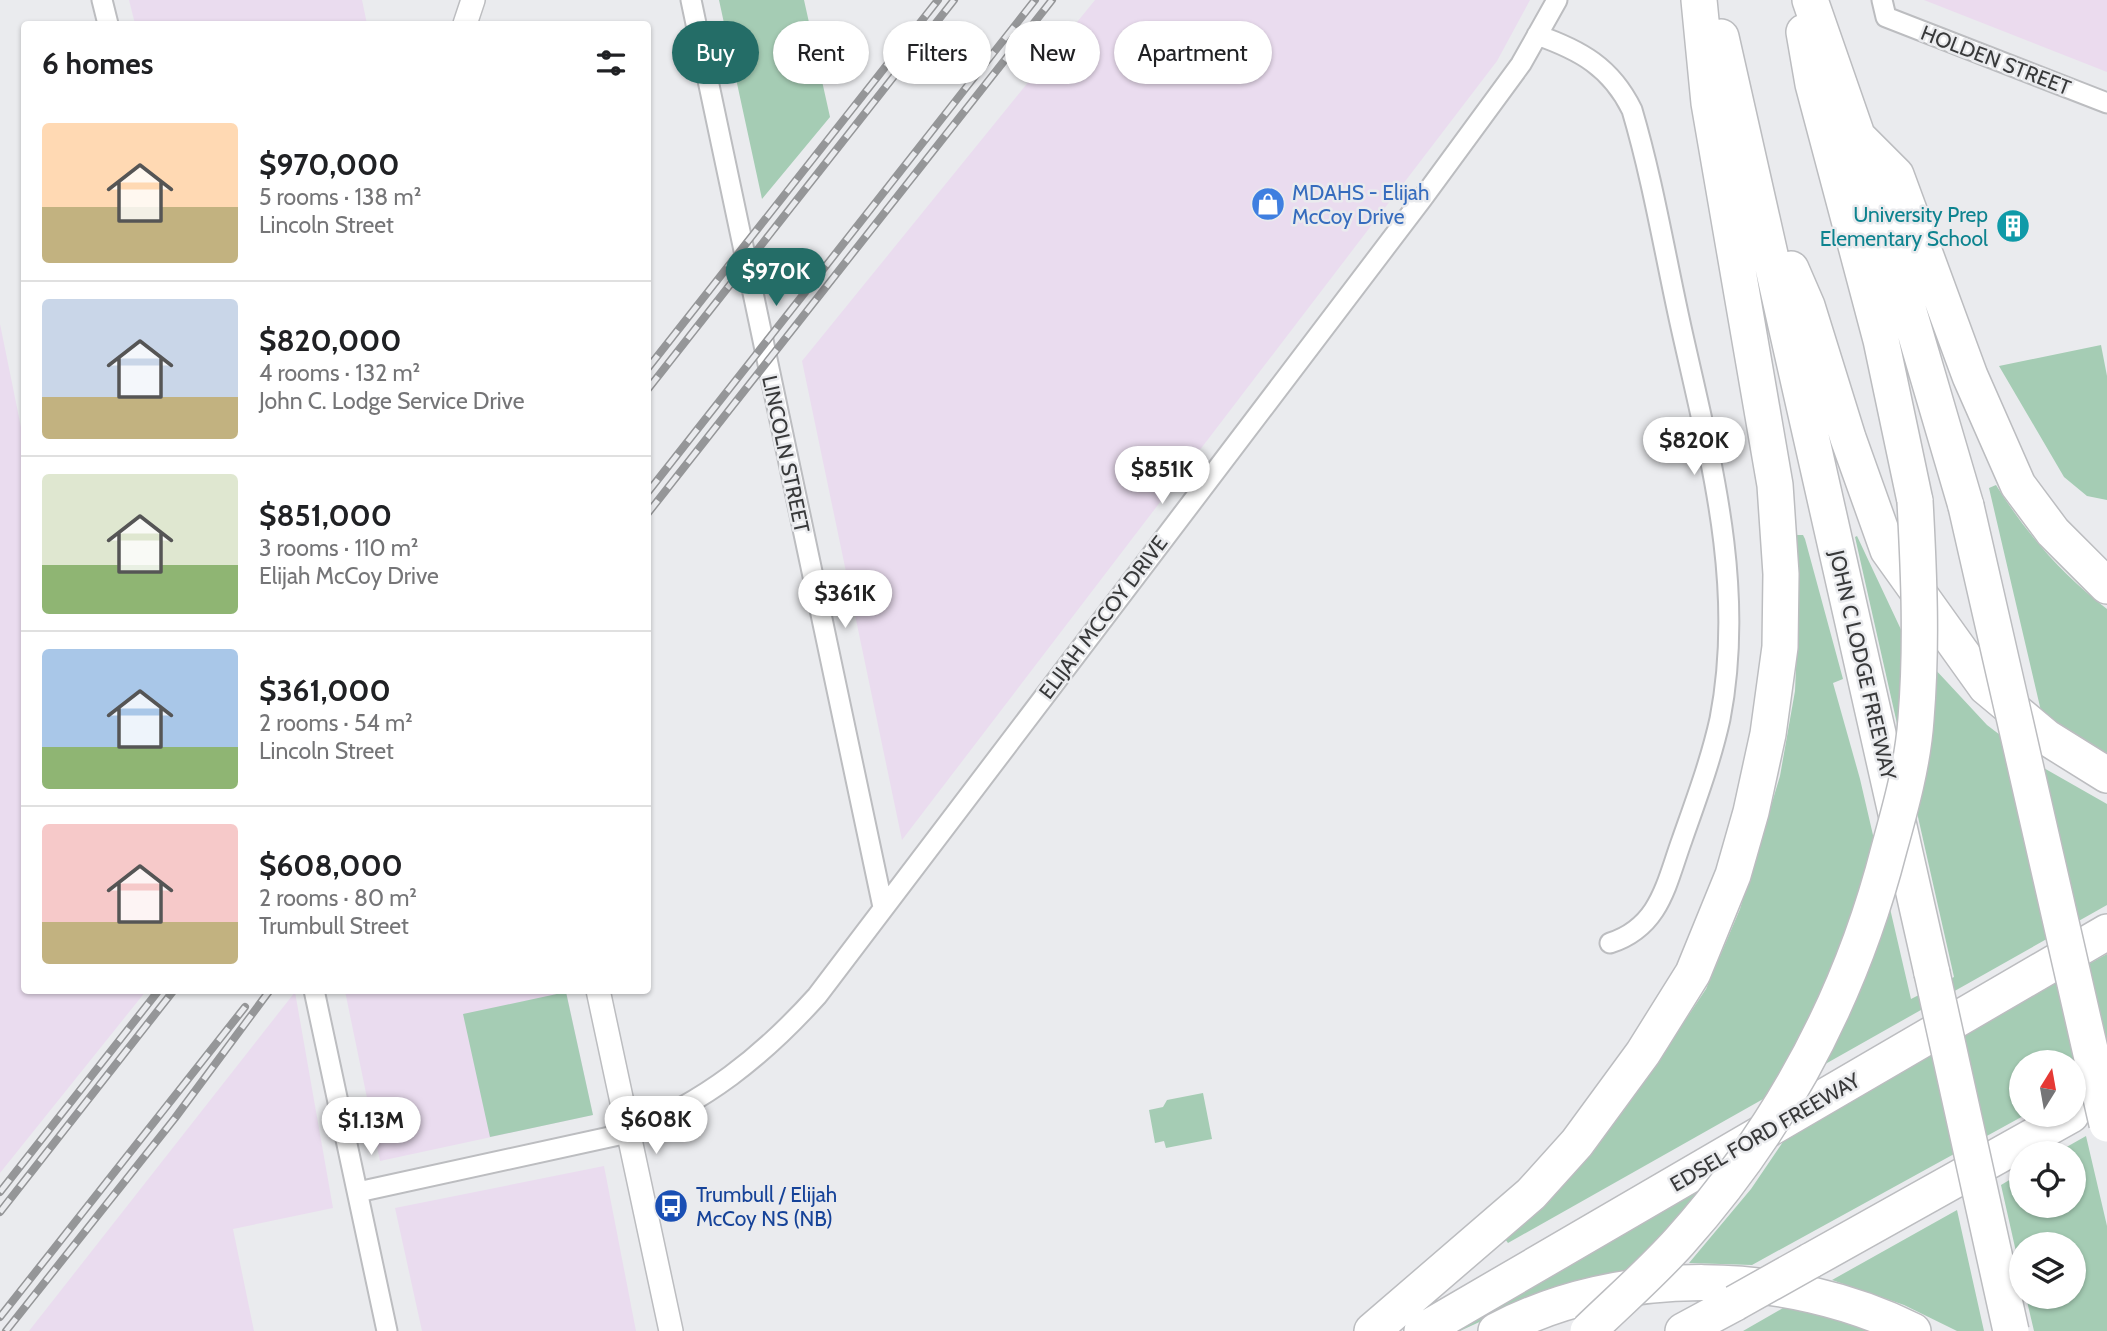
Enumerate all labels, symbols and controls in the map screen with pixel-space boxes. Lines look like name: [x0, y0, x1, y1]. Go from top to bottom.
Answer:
street label: HOLDEN STREET: [1918, 20, 2074, 100]
chip: Buy: [672, 21, 759, 84]
chip: Rent: [773, 21, 869, 84]
chip: Filters: [883, 21, 991, 84]
chip: New: [1005, 21, 1100, 84]
chip: Apartment: [1114, 21, 1272, 84]
icon: filters: [592, 44, 630, 82]
text: 6 homes: [42, 45, 153, 82]
text: $970,000: [259, 146, 399, 183]
icon: home: [98, 151, 182, 235]
place label: MDAHS - Elijah McCoy Drive: [1292, 180, 1429, 229]
text: 5 rooms · 138 m²: [259, 183, 421, 211]
shop icon: MDAHS - Elijah McCoy Drive: [1249, 185, 1287, 223]
place label: University Prep Elementary School: [1820, 202, 1988, 251]
building icon: University Prep Elementary School: [1994, 207, 2032, 245]
text: Lincoln Street: [259, 211, 394, 239]
pin: $970K: [727, 248, 825, 308]
text: $970K: [742, 257, 810, 285]
text: $820,000: [259, 322, 401, 359]
icon: home: [98, 327, 182, 411]
text: 4 rooms · 132 m²: [259, 359, 420, 387]
street label: LINCOLN STREET: [757, 373, 815, 535]
text: John C. Lodge Service Drive: [259, 387, 524, 415]
pin: $820K: [1645, 418, 1743, 477]
text: $820K: [1659, 426, 1729, 454]
pin: $851K: [1113, 447, 1211, 506]
text: $851K: [1131, 455, 1193, 483]
text: $851,000: [259, 497, 392, 534]
icon: home: [98, 502, 182, 586]
street label: ELIJAH MCCOY DRIVE: [1034, 531, 1172, 703]
text: 3 rooms · 110 m²: [259, 534, 418, 562]
street label: JOHN C LODGE FREEWAY: [1824, 547, 1902, 783]
text: Elijah McCoy Drive: [259, 562, 439, 590]
pin: $361K: [796, 570, 894, 630]
text: $361K: [814, 579, 876, 607]
text: $361,000: [259, 672, 391, 709]
icon: home: [98, 677, 182, 761]
text: 2 rooms · 54 m²: [259, 709, 413, 737]
text: Lincoln Street: [259, 737, 394, 765]
text: $608,000: [259, 847, 403, 884]
icon: home: [98, 852, 182, 936]
text: 2 rooms · 80 m²: [259, 884, 417, 912]
text: Trumbull Street: [259, 912, 409, 940]
north arrow: [2009, 1050, 2086, 1127]
map controls: [2009, 1050, 2086, 1309]
street label: EDSEL FORD FREEWAY: [1666, 1067, 1865, 1197]
pin: $608K: [607, 1096, 705, 1156]
pin: $1.13M: [314, 1098, 428, 1157]
text: $608K: [621, 1105, 691, 1133]
text: $1.13M: [338, 1106, 404, 1134]
button: locate: [2009, 1141, 2086, 1218]
place label: Trumbull / Elijah McCoy NS (NB): [696, 1182, 837, 1231]
bus stop icon: Trumbull / Elijah McCoy NS (NB): [652, 1187, 690, 1225]
button: layers: [2009, 1232, 2086, 1309]

